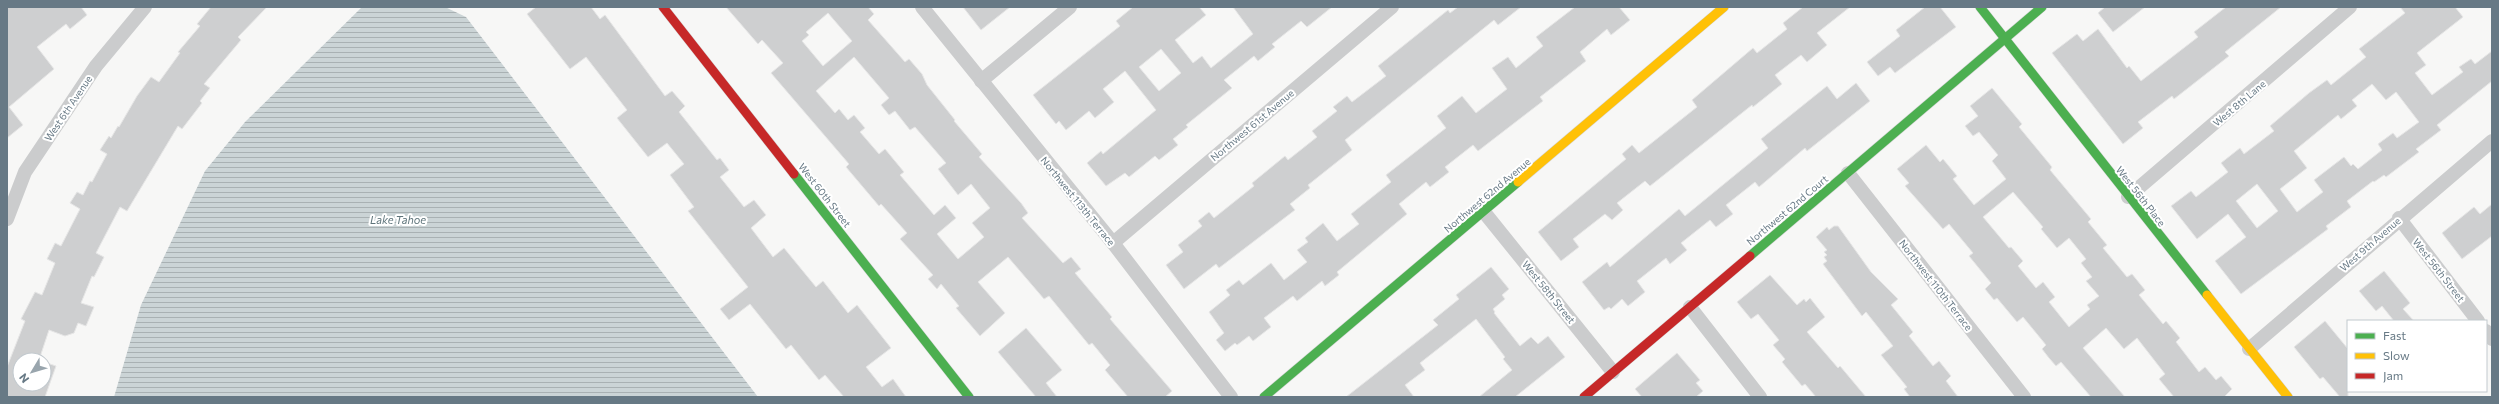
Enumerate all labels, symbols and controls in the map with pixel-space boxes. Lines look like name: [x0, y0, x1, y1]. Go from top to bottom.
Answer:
street label: West 6th Avenue: [42, 73, 94, 143]
street label: West 8th Lane: [2210, 77, 2268, 129]
street label: Northwest 61st Avenue: [1208, 87, 1296, 163]
street label: Northwest 113th Terrace: [1038, 154, 1118, 248]
street label: Northwest 62nd Avenue: [1441, 155, 1533, 235]
street label: West 60th Street: [796, 161, 854, 229]
street label: West 56th Place: [2114, 163, 2168, 229]
street label: Northwest 62nd Court: [1744, 172, 1830, 248]
water label: Lake Tahoe: [370, 213, 426, 226]
street label: West 9th Avenue: [2337, 214, 2403, 274]
street label: West 56th Street: [2411, 236, 2467, 304]
street label: Northwest 110th Terrace: [1897, 237, 1975, 333]
street label: West 58th Street: [1520, 258, 1578, 326]
legend: [2347, 320, 2487, 392]
text: Fast: [2383, 328, 2406, 342]
text: Slow: [2383, 348, 2410, 362]
north arrow: [12, 352, 52, 392]
text: Jam: [2383, 368, 2403, 383]
text: N: [16, 371, 31, 386]

